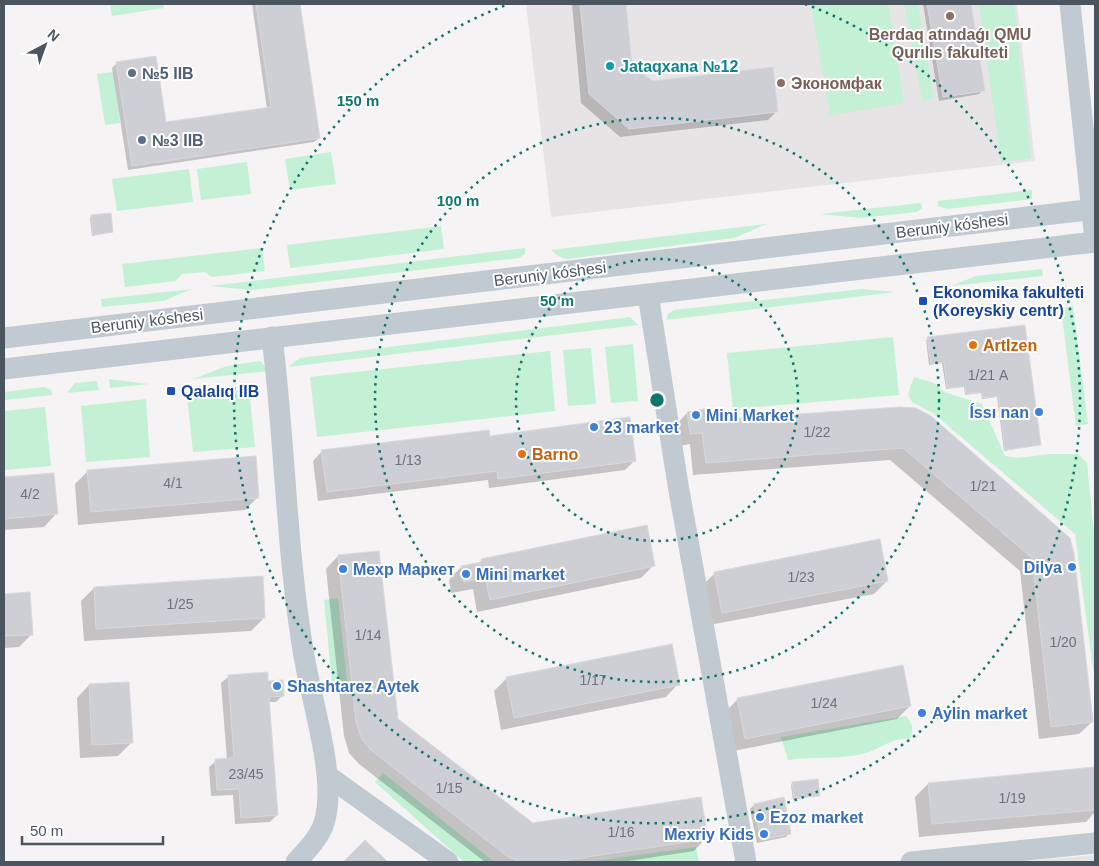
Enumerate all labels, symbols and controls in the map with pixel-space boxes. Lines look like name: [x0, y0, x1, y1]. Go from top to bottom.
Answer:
marker: Berdaq atındaǵı QMU Qurılıs fakulteti: [944, 10, 956, 22]
north arrow: [20, 20, 70, 70]
text: N: [44, 26, 63, 45]
place label: Berdaq atındaǵı QMU Qurılıs fakulteti: [869, 26, 1031, 61]
place label: Jataqxana №12: [620, 58, 738, 75]
marker: Jataqxana №12: [604, 60, 616, 72]
place label: №5 IIB: [142, 65, 194, 82]
marker: №5 IIB: [126, 67, 138, 79]
place label: Экономфак: [791, 75, 883, 92]
marker: Экономфак: [775, 77, 787, 89]
text: 150 m: [337, 92, 379, 109]
place label: №3 IIB: [152, 132, 204, 149]
marker: №3 IIB: [136, 134, 148, 146]
text: 100 m: [437, 192, 479, 209]
street label: Beruniy kóshesi: [895, 211, 1009, 241]
street label: Beruniy kóshesi: [493, 259, 607, 289]
place label: Ekonomika fakulteti (Koreyskiy centr): [933, 284, 1084, 319]
text: 50 m: [540, 292, 574, 309]
marker: Ekonomika fakulteti (Koreyskiy centr): [917, 295, 929, 307]
street label: Beruniy kóshesi: [90, 306, 204, 336]
place label: ArtIzen: [983, 337, 1037, 354]
marker: ArtIzen: [967, 339, 979, 351]
house number: 1/21 А: [968, 367, 1009, 383]
place label: Qalalıq IIB: [181, 383, 259, 400]
marker: Qalalıq IIB: [165, 385, 177, 397]
centre of rings: [648, 391, 666, 409]
place label: Íssı nan: [969, 403, 1029, 421]
marker: Íssı nan: [1033, 406, 1045, 418]
place label: Mini Market: [706, 407, 795, 424]
marker: Mini Market: [690, 409, 702, 421]
place label: 23 market: [604, 419, 679, 436]
marker: 23 market: [588, 421, 600, 433]
house number: 1/22: [803, 424, 831, 440]
place label: Barno: [532, 446, 578, 463]
marker: Barno: [516, 448, 528, 460]
house number: 1/13: [394, 452, 422, 468]
house number: 4/1: [163, 475, 183, 491]
house number: 1/21: [969, 478, 997, 494]
house number: 4/2: [20, 486, 40, 502]
place label: Dilya: [1024, 559, 1062, 576]
place label: Мехр Маркет: [353, 561, 455, 578]
marker: Dilya: [1066, 561, 1078, 573]
marker: Мехр Маркет: [337, 563, 349, 575]
place label: Mini market: [476, 566, 566, 583]
marker: Mini market: [460, 568, 472, 580]
house number: 1/23: [787, 569, 815, 585]
house number: 1/25: [166, 596, 194, 612]
house number: 1/14: [354, 627, 382, 643]
house number: 1/20: [1049, 634, 1077, 650]
house number: 1/17: [579, 672, 607, 688]
place label: Shashtarez Aytek: [287, 678, 419, 695]
marker: Shashtarez Aytek: [271, 680, 283, 692]
house number: 1/24: [810, 695, 838, 711]
place label: Aylin market: [932, 705, 1028, 722]
marker: Aylin market: [916, 707, 928, 719]
house number: 23/45: [228, 766, 264, 782]
house number: 1/15: [435, 780, 463, 796]
house number: 1/19: [998, 790, 1026, 806]
place label: Ezoz market: [770, 809, 864, 826]
marker: Ezoz market: [754, 811, 766, 823]
scale bar: [22, 814, 164, 846]
text: 50 m: [30, 822, 63, 839]
house number: 1/16: [607, 824, 635, 840]
place label: Mexriy Kids: [664, 826, 754, 843]
marker: Mexriy Kids: [758, 828, 770, 840]

